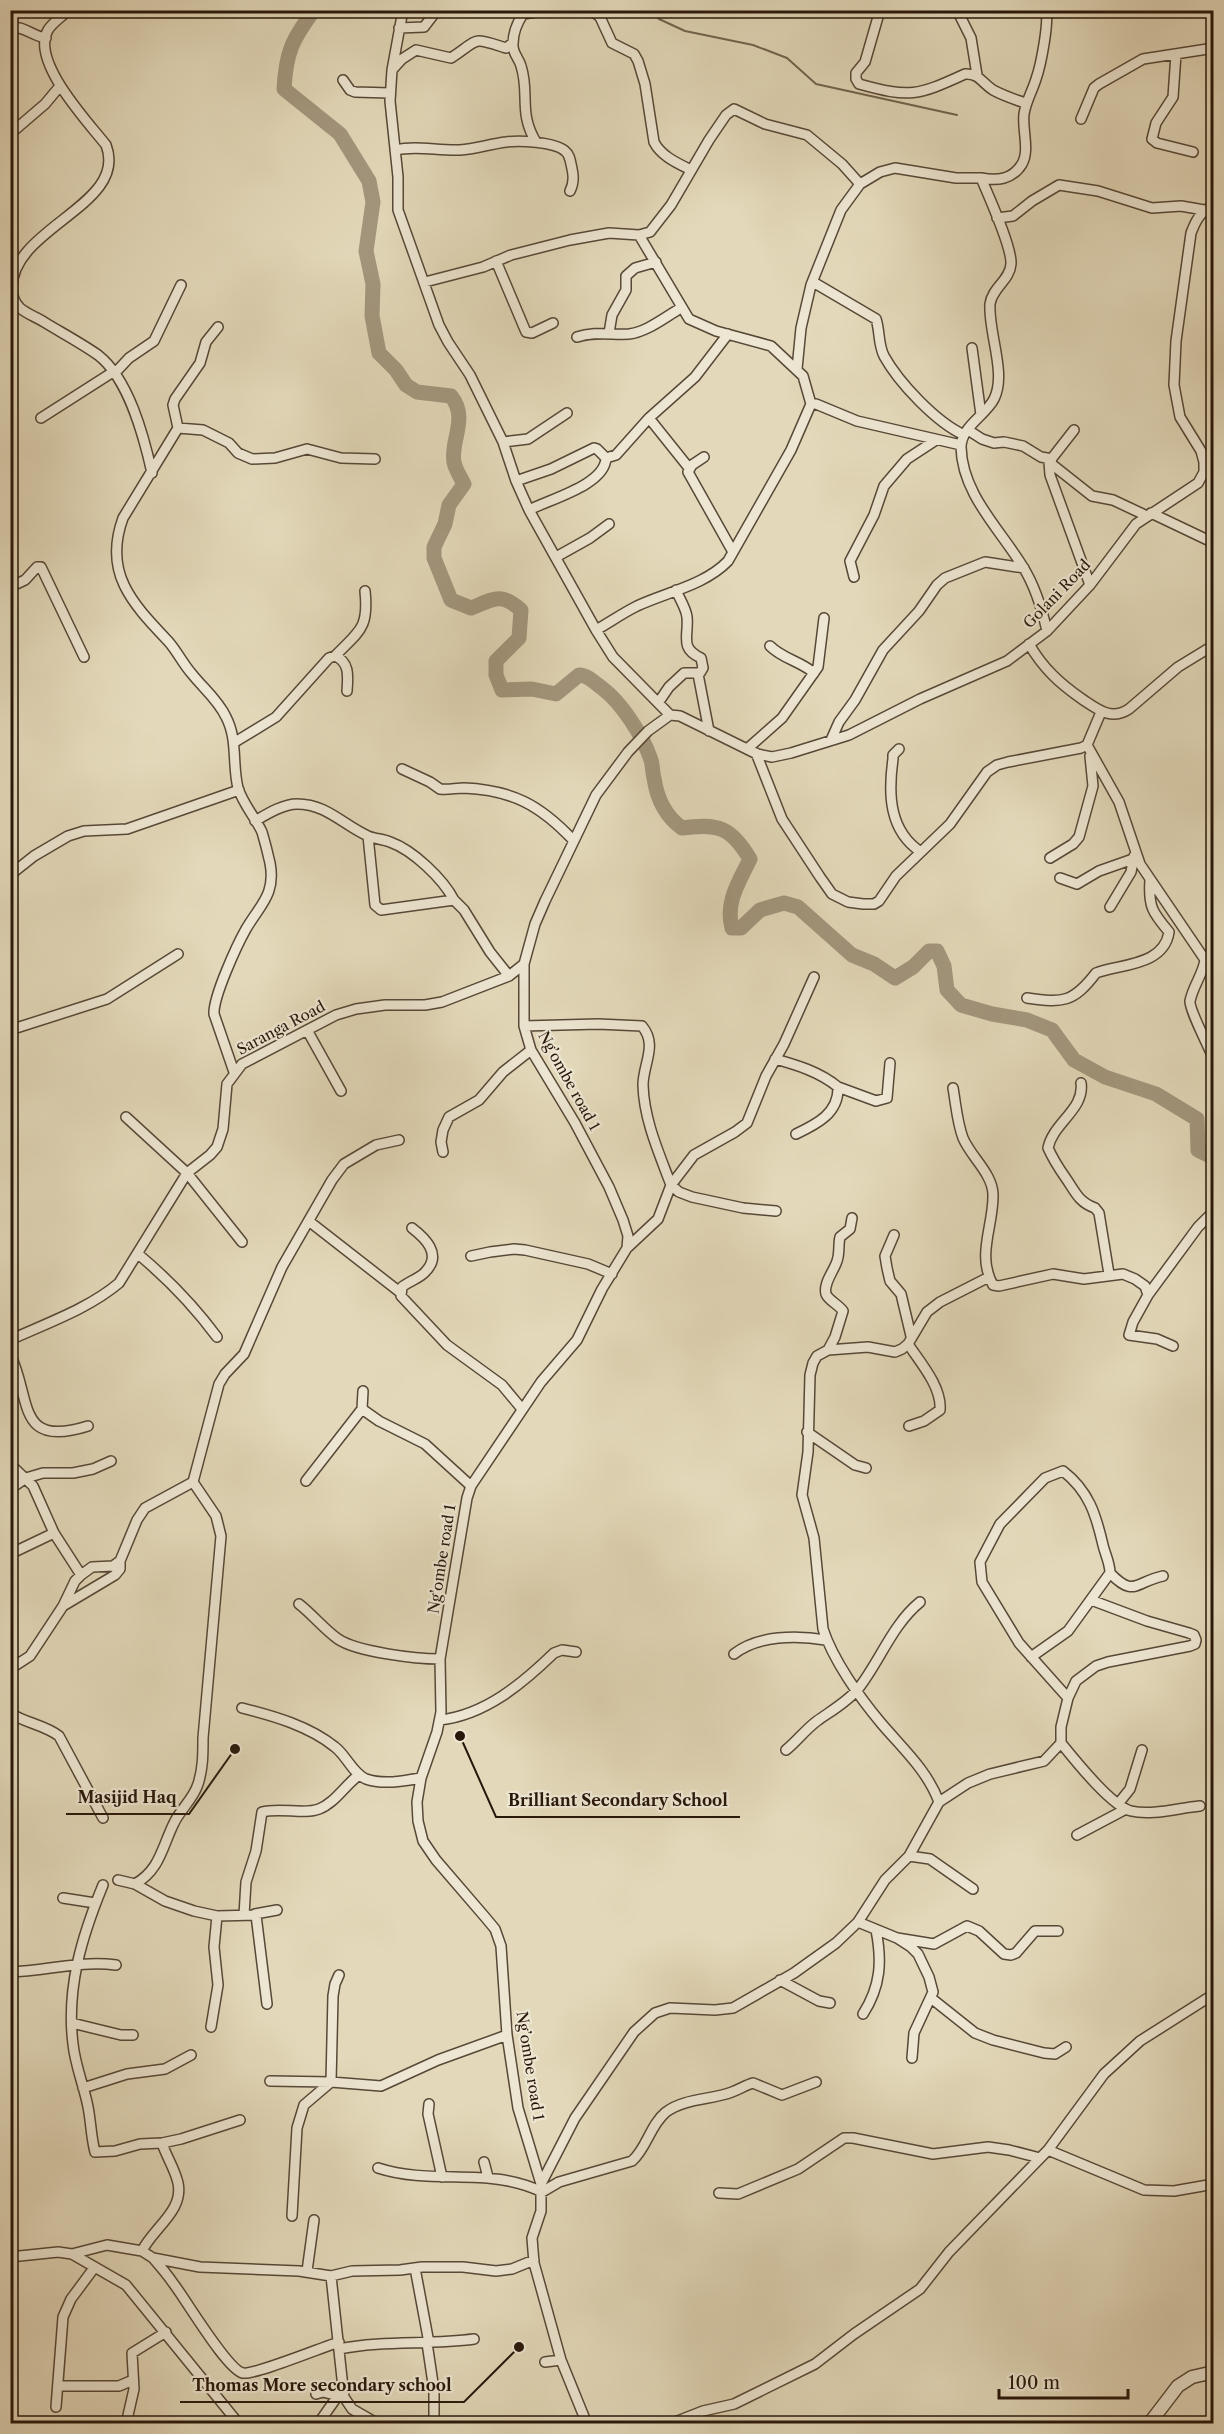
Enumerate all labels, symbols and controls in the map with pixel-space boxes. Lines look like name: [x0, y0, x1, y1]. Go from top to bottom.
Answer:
street label: Golani Road: [1019, 555, 1094, 632]
street label: Saranga Road: [233, 996, 328, 1059]
street label: Ng’ombe road 1: [534, 1028, 605, 1134]
street label: Ng’ombe road 1: [423, 1502, 460, 1615]
callout: Masijid Haq: [66, 1780, 189, 1814]
callout: Brilliant Secondary School: [496, 1783, 740, 1817]
text: Masijid Haq: [77, 1787, 177, 1807]
text: Brilliant Secondary School: [508, 1790, 728, 1810]
street label: Ng’ombe road 1: [512, 2010, 549, 2123]
scale bar: [999, 2362, 1128, 2400]
callout: Thomas More secondary school: [180, 2368, 464, 2402]
text: 100 m: [1008, 2372, 1060, 2394]
text: Thomas More secondary school: [192, 2375, 452, 2395]

